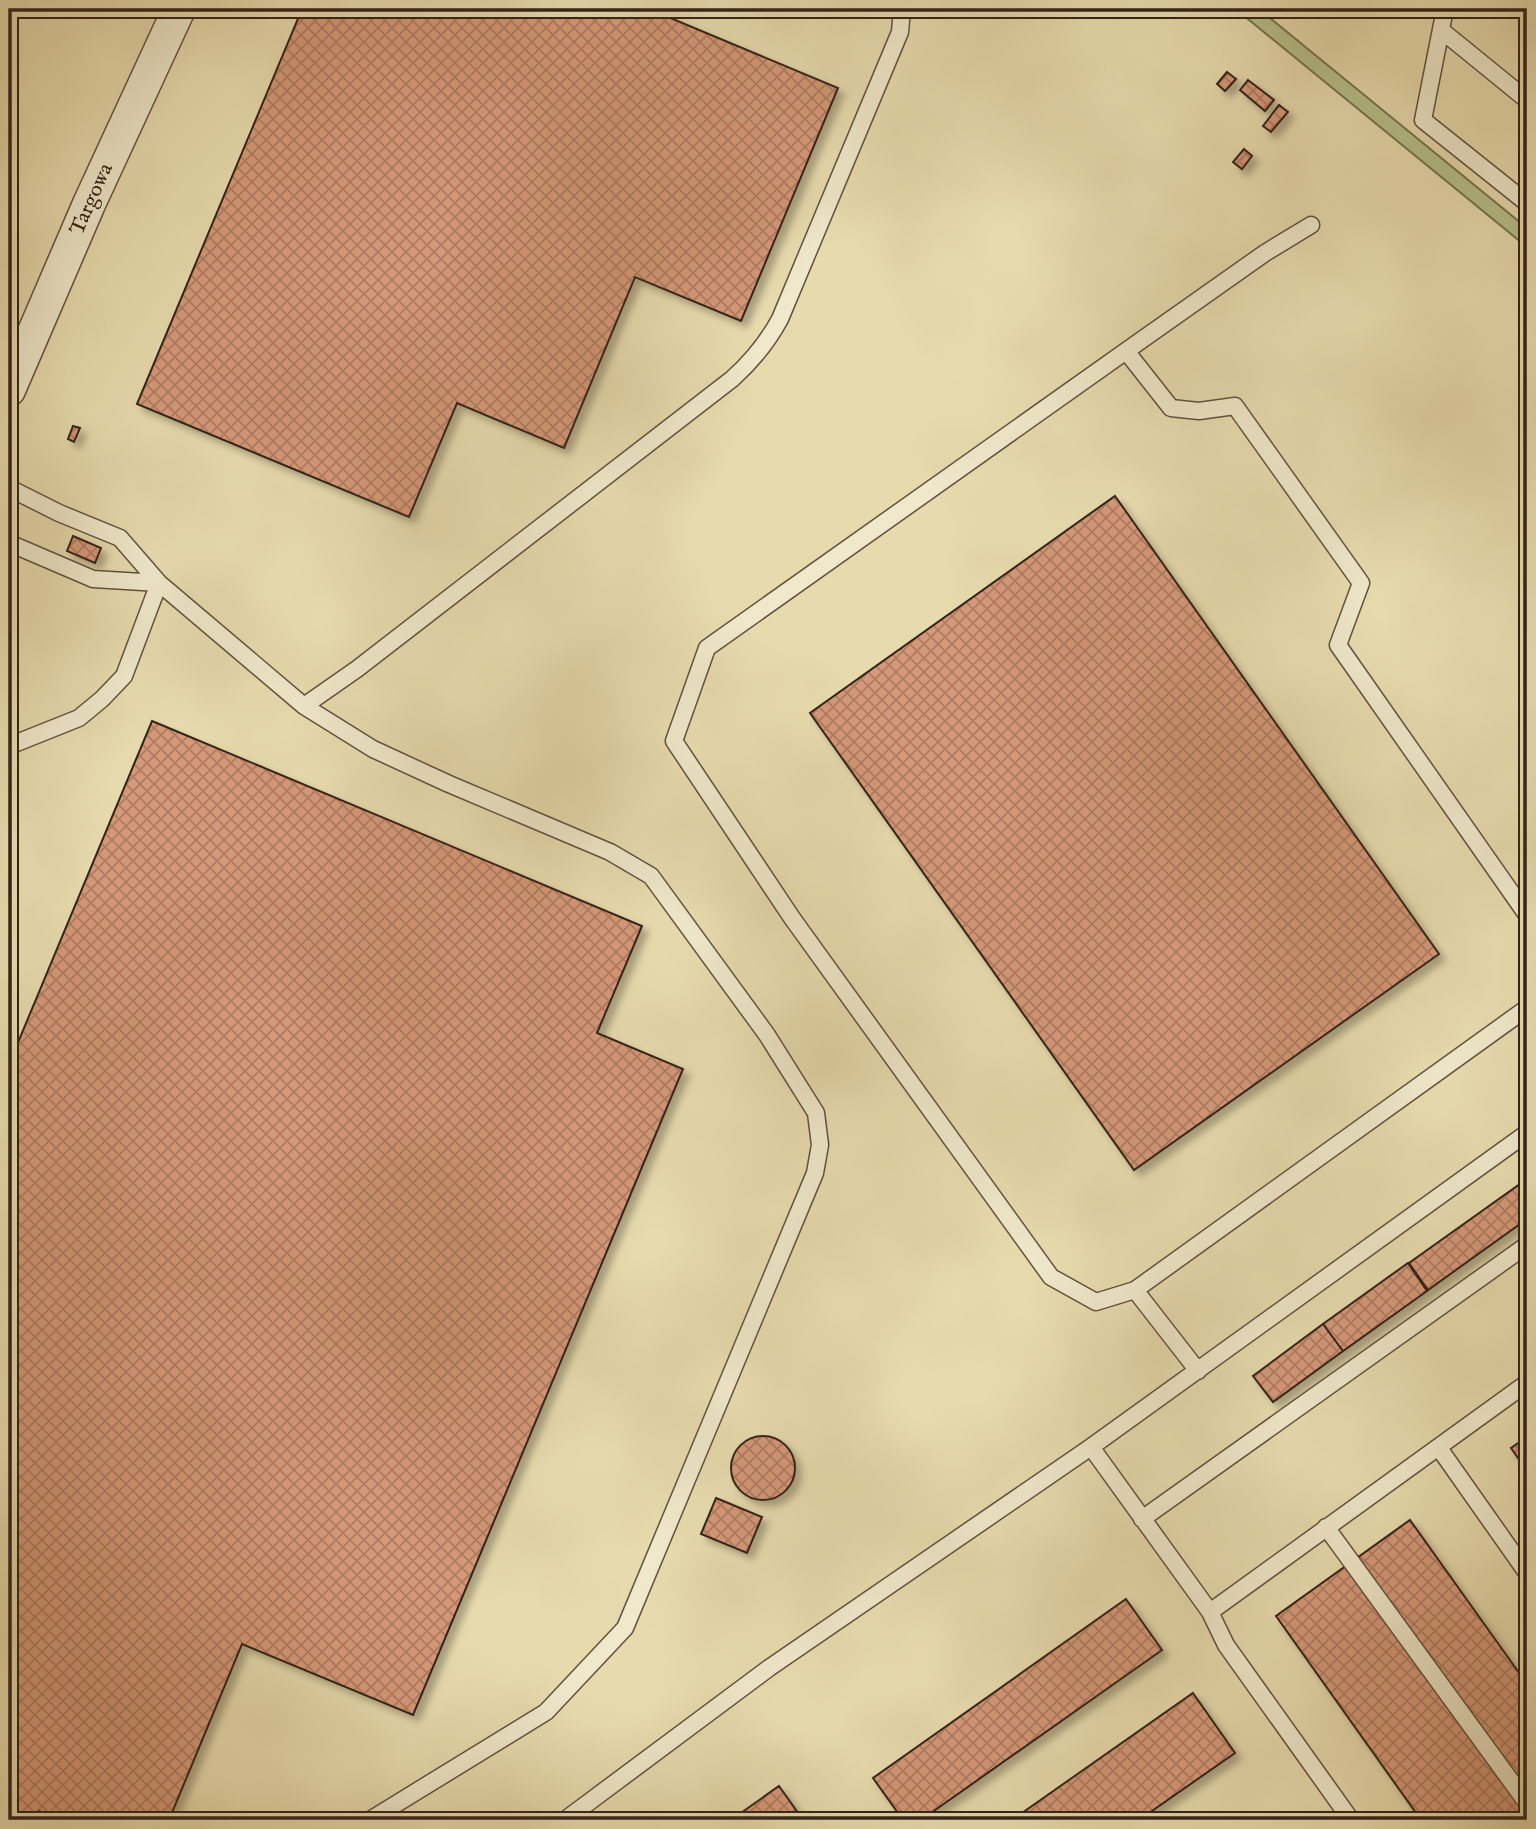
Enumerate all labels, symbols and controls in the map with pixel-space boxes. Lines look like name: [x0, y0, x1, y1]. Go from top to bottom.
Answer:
street label: Targowa: [64, 158, 120, 239]

